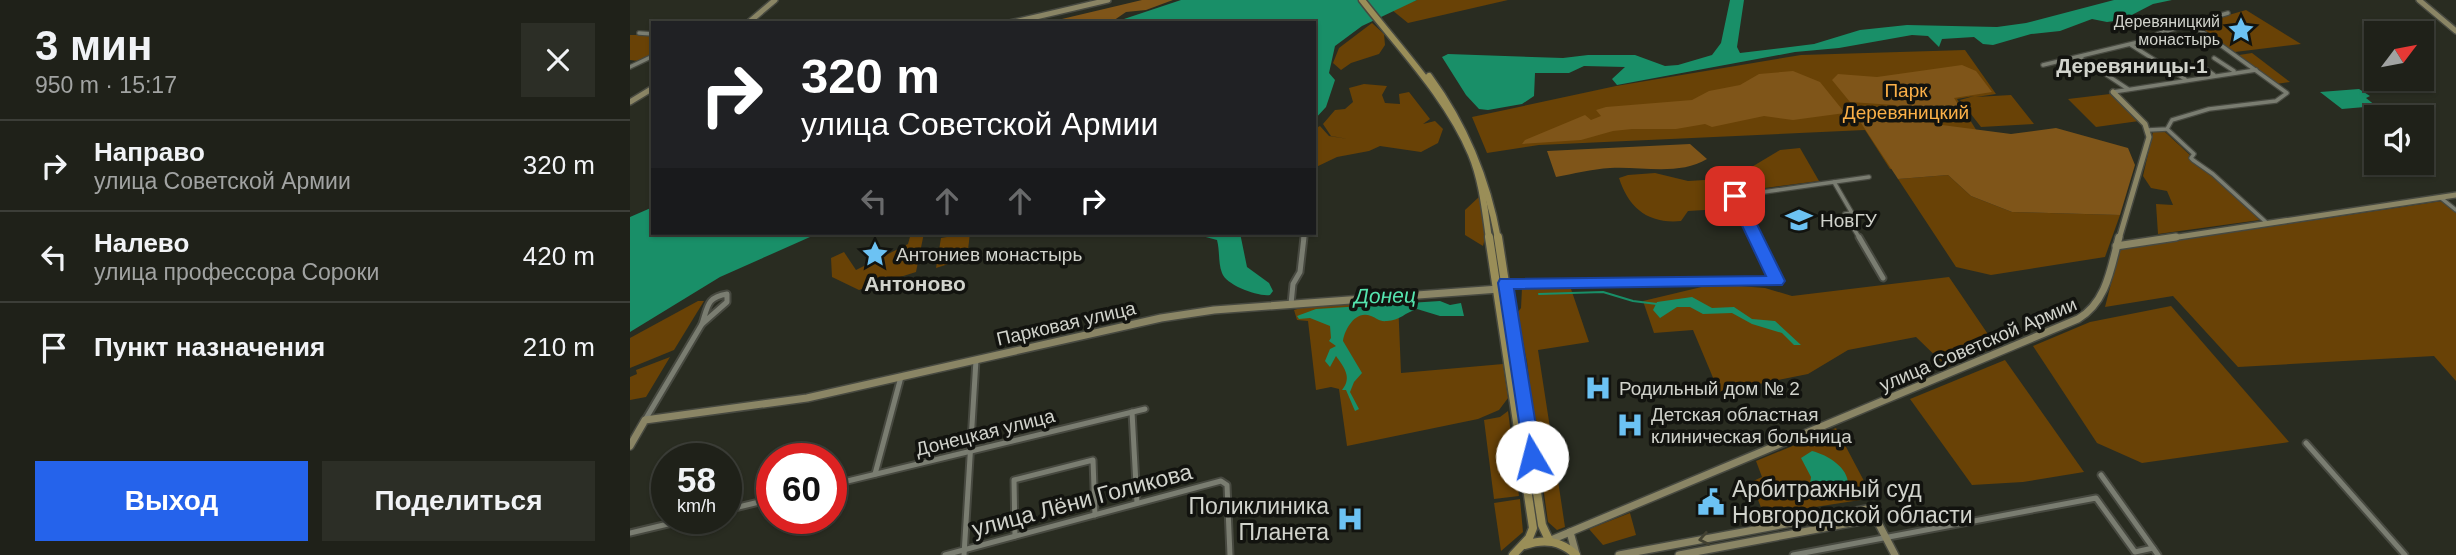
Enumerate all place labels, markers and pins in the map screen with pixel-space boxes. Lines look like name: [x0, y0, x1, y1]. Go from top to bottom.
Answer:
place label: Деревяницкий монастырь: [2114, 13, 2220, 48]
place icon: Деревяницкий монастырь: [2226, 15, 2256, 45]
pin: [1705, 166, 1765, 226]
school or university icon: НовГУ: [1784, 205, 1814, 235]
place label: НовГУ: [1820, 210, 1878, 231]
place icon: Антониев монастырь: [860, 239, 890, 269]
place label: Антониев монастырь: [896, 244, 1082, 265]
hospital icon: Родильный дом № 2: [1583, 373, 1613, 403]
place label: Родильный дом № 2: [1619, 378, 1800, 399]
place label: Детская областная клиническая больница: [1651, 404, 1852, 447]
hospital icon: Детская областная клиническая больница: [1615, 410, 1645, 440]
place label: Арбитражный суд Новгородской области: [1732, 476, 1973, 528]
public building icon: Арбитражный суд Новгородской области: [1696, 487, 1726, 517]
place label: Поликлиника Планета: [1188, 493, 1329, 545]
hospital icon: Поликлиника Планета: [1335, 504, 1365, 534]

